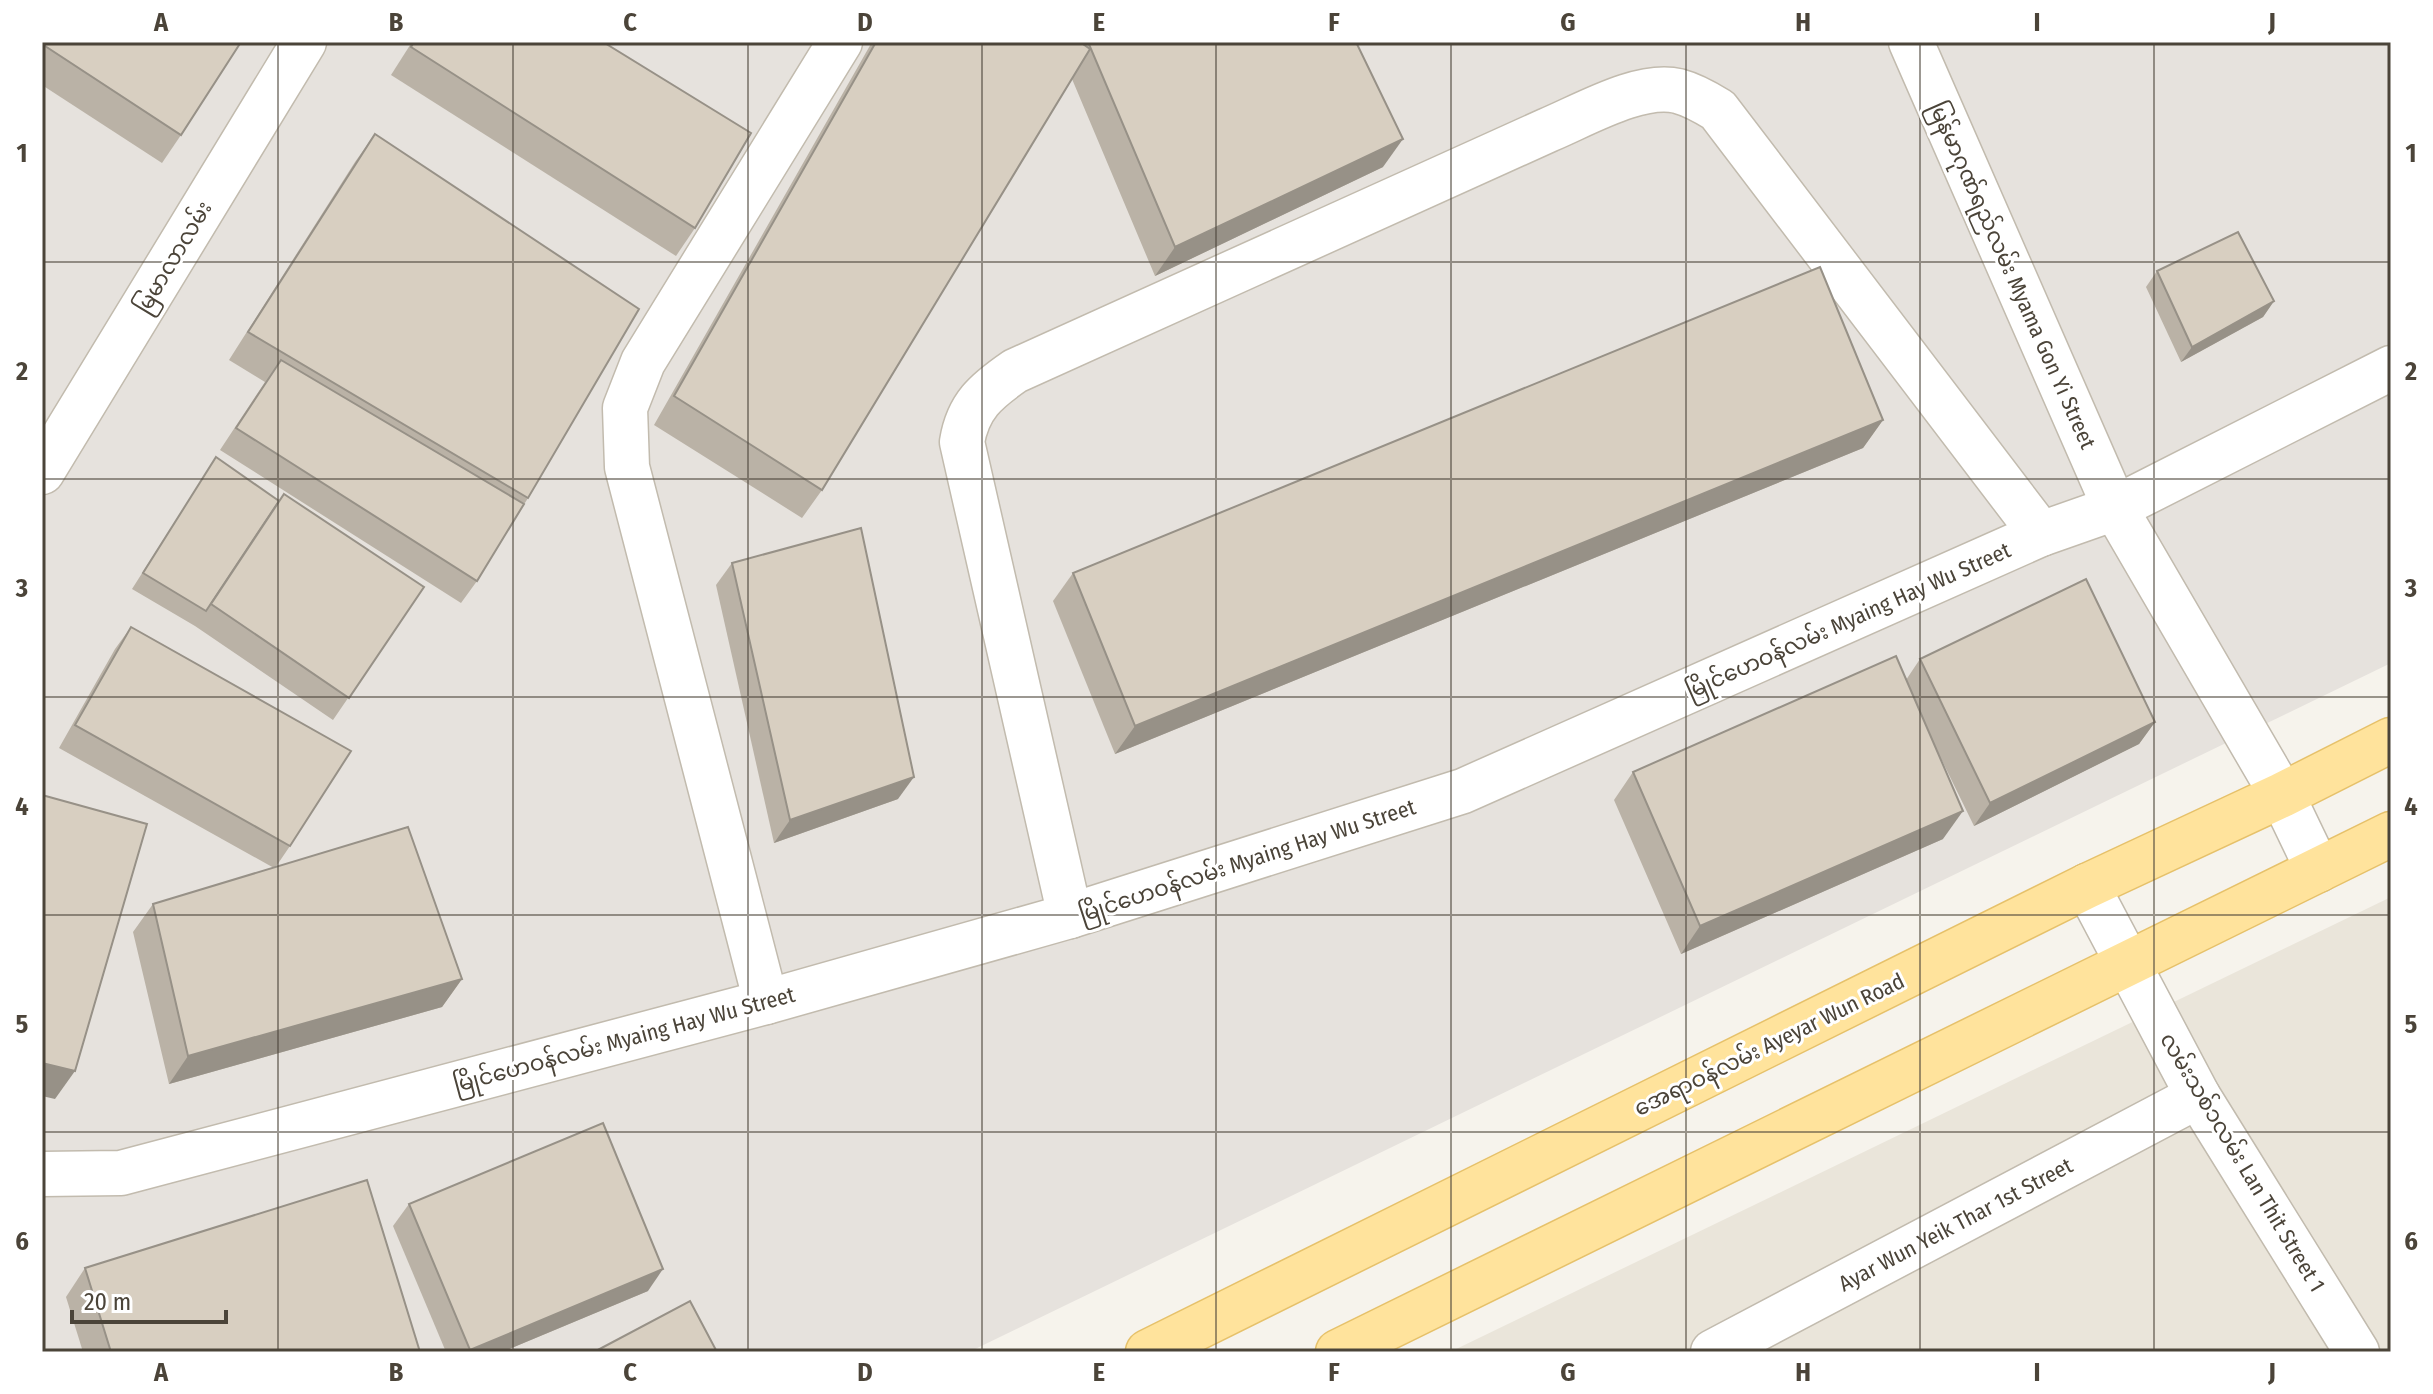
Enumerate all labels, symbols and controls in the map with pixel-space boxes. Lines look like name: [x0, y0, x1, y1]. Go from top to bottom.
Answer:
text: A: [153, 7, 169, 38]
text: B: [389, 7, 404, 38]
text: C: [623, 7, 637, 38]
text: D: [857, 7, 873, 38]
text: E: [1093, 7, 1105, 38]
text: F: [1328, 7, 1340, 38]
text: G: [1560, 7, 1576, 38]
text: H: [1795, 7, 1811, 38]
text: I: [2034, 7, 2041, 38]
text: J: [2267, 7, 2276, 38]
street label: မြန်မာဂုဏ်ရည်လမ်း Myama Gon Yi Street: [1920, 97, 2104, 455]
text: 1: [17, 138, 28, 169]
text: 1: [2406, 138, 2417, 169]
street label: မြမာလာလမ်း: [127, 195, 221, 321]
text: 2: [15, 356, 28, 387]
text: 2: [2404, 356, 2417, 387]
street label: မြိုင်ဟေဝန်လမ်း Myaing Hay Wu Street: [1681, 534, 2017, 708]
text: 3: [15, 573, 28, 604]
text: 3: [2404, 573, 2417, 604]
text: 4: [15, 791, 29, 822]
street label: မြိုင်ဟေဝန်လမ်း Myaing Hay Wu Street: [1075, 791, 1421, 932]
text: 4: [2404, 791, 2418, 822]
street label: အေရာဝန်လမ်း Ayeyar Wun Road: [1629, 965, 1911, 1125]
street label: မြိုင်ဟေဝန်လမ်း Myaing Hay Wu Street: [450, 979, 800, 1102]
text: 5: [16, 1009, 29, 1040]
text: 5: [2405, 1009, 2418, 1040]
street label: လမ်းသစ်၁လမ်း Lan Thit Street 1: [2154, 1027, 2333, 1297]
street label: Ayar Wun Yeik Thar 1st Street: [1834, 1151, 2078, 1297]
text: 6: [15, 1226, 29, 1257]
text: 6: [2404, 1226, 2418, 1257]
scale bar: [72, 1274, 226, 1324]
text: 20 m: [84, 1288, 131, 1316]
text: A: [153, 1357, 169, 1388]
text: B: [389, 1357, 404, 1388]
text: C: [623, 1357, 637, 1388]
text: D: [857, 1357, 873, 1388]
text: E: [1093, 1357, 1105, 1388]
text: F: [1328, 1357, 1340, 1388]
text: G: [1560, 1357, 1576, 1388]
text: H: [1795, 1357, 1811, 1388]
text: I: [2034, 1357, 2041, 1388]
text: J: [2267, 1357, 2276, 1388]

